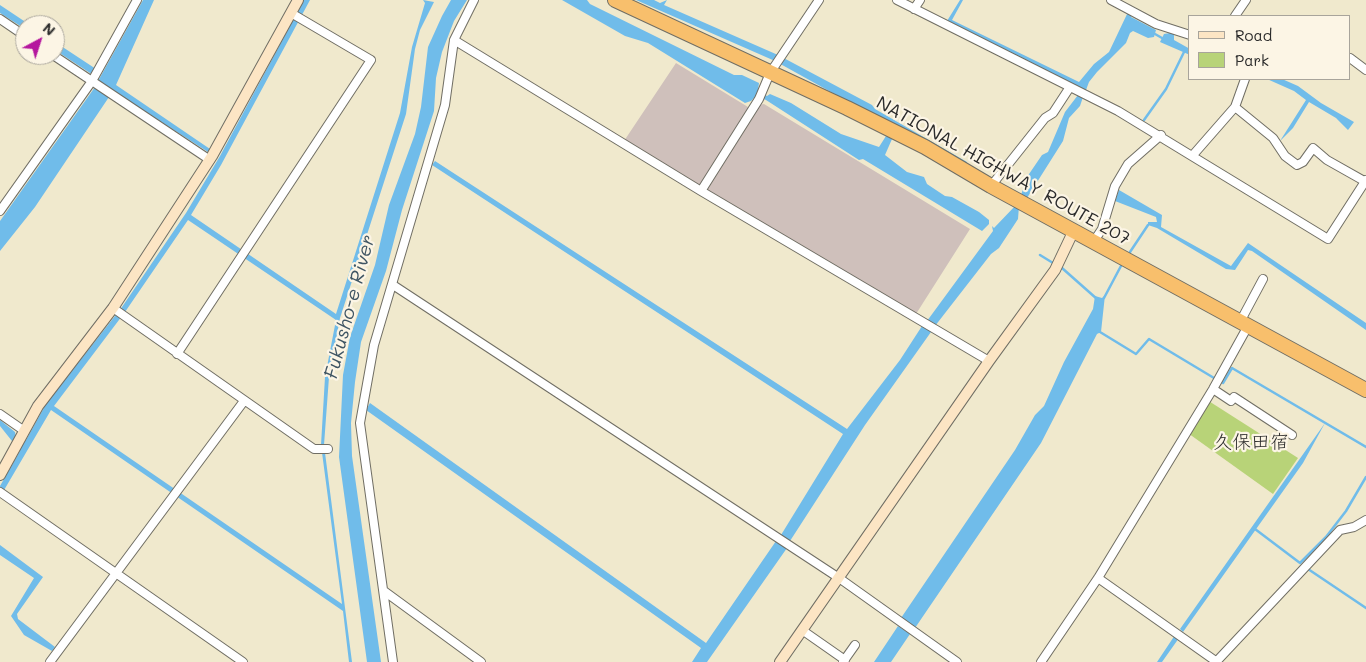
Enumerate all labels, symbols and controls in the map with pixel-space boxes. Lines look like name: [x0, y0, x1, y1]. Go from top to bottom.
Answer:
north arrow: [15, 15, 65, 65]
legend: [1188, 15, 1351, 80]
text: N: [39, 18, 59, 40]
text: Road: [1235, 25, 1272, 45]
text: Park: [1235, 50, 1269, 70]
street label: NATIONAL HIGHWAY ROUTE 207: [872, 92, 1134, 250]
water label: Fukusho-e River: [320, 233, 380, 381]
district label: 久保田宿: [1213, 431, 1289, 453]

